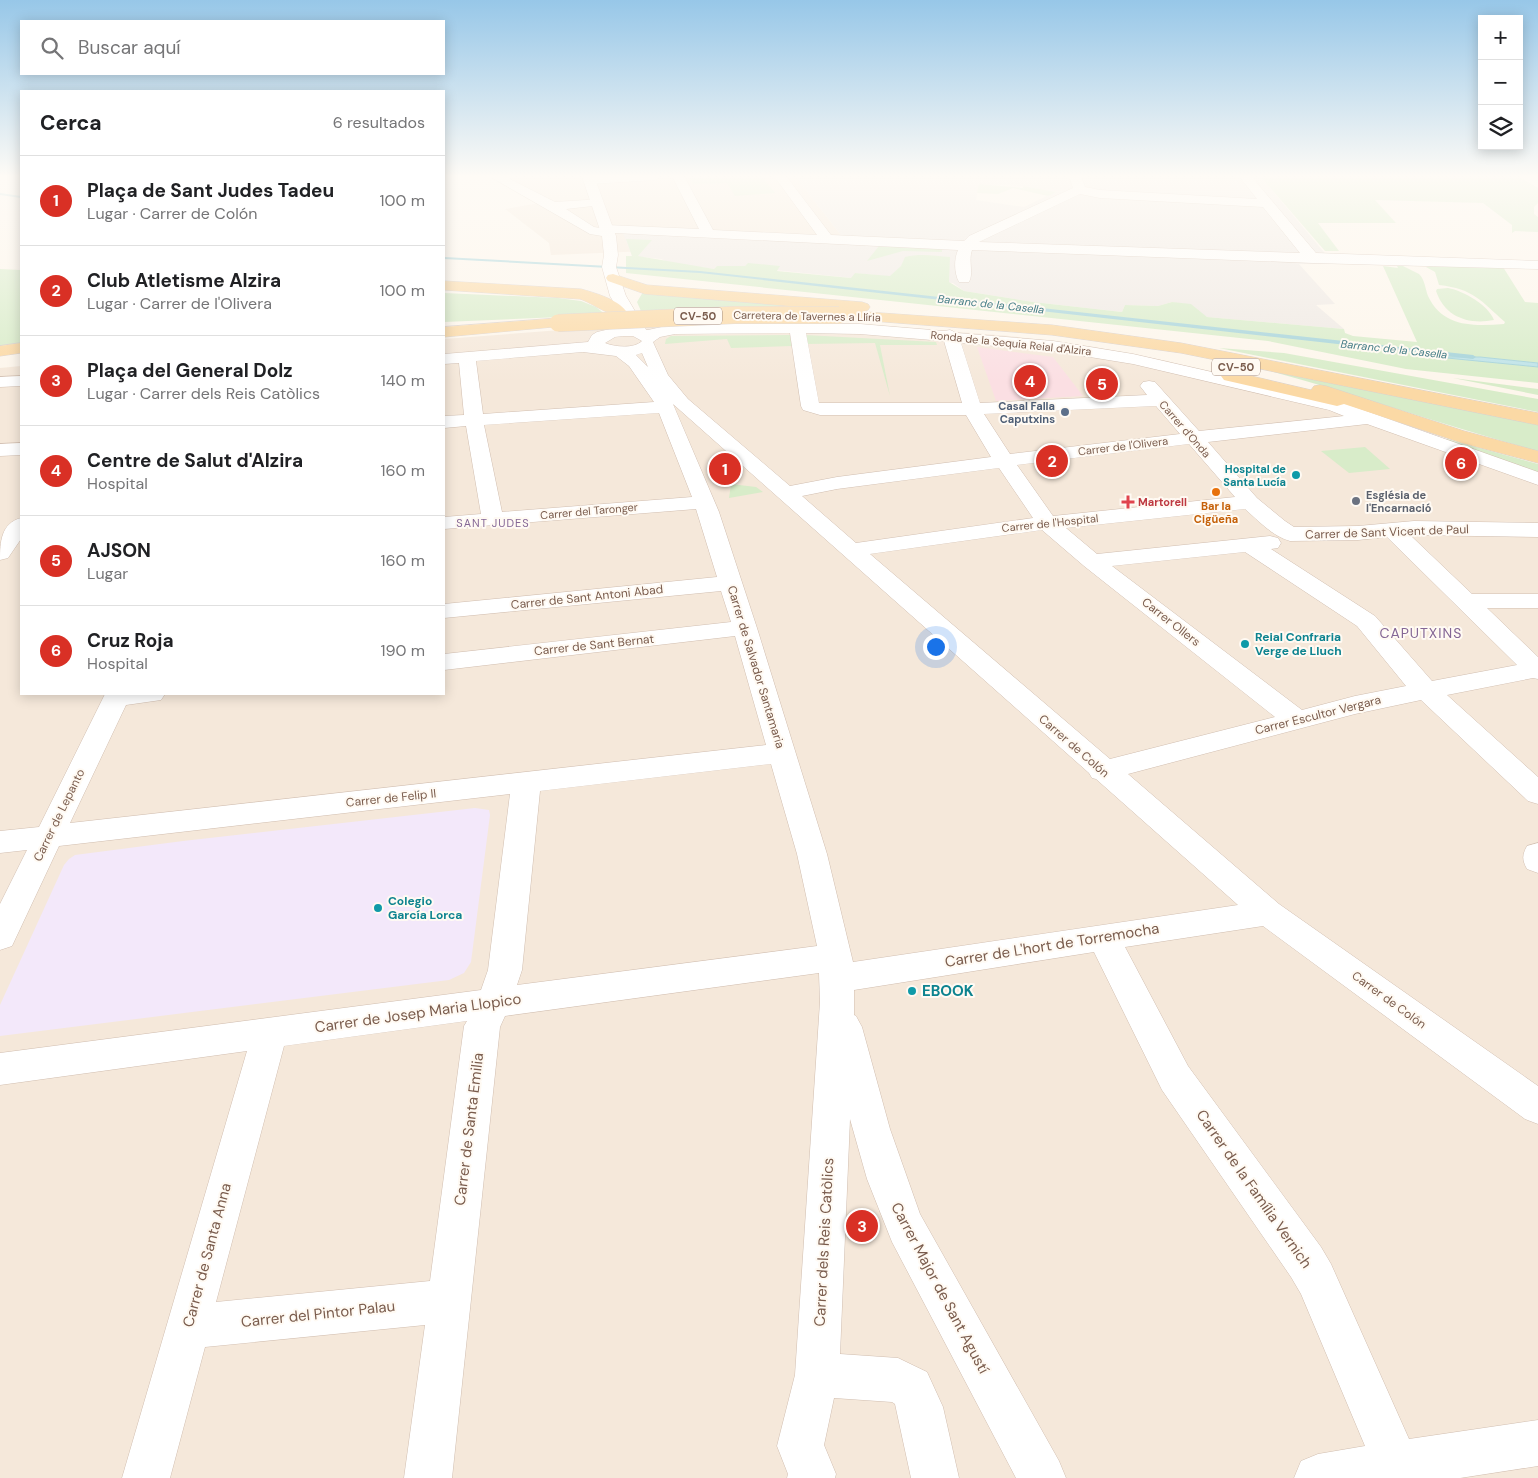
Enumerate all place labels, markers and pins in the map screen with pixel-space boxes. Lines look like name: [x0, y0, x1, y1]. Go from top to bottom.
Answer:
pin: 4: [1014, 362, 1046, 400]
pin: 5: [1086, 365, 1118, 403]
place label: Casal Falla Caputxins: [998, 399, 1055, 426]
marker: Casal Falla Caputxins: [1059, 406, 1071, 418]
pin: 2: [1036, 442, 1068, 480]
pin: 6: [1445, 444, 1477, 482]
pin: 1: [709, 450, 741, 488]
place label: Hospital de Santa Lucía: [1223, 462, 1286, 489]
marker: Hospital de Santa Lucía: [1290, 469, 1302, 481]
marker: Bar la Cigüeña: [1210, 486, 1222, 498]
place label: Església de l'Encarnació: [1366, 488, 1432, 515]
place label: Martorell: [1138, 495, 1187, 509]
marker: Església de l'Encarnació: [1350, 495, 1362, 507]
marker: Martorell: [1122, 496, 1134, 508]
place label: Bar la Cigüeña: [1194, 499, 1238, 526]
place label: Reial Confraria Verge de Lluch: [1255, 629, 1342, 659]
marker: Reial Confraria Verge de Lluch: [1239, 638, 1251, 650]
place label: Colegio García Lorca: [388, 893, 462, 923]
marker: Colegio García Lorca: [372, 902, 384, 914]
place label: EBOOK: [922, 981, 974, 1001]
marker: EBOOK: [906, 985, 918, 997]
pin: 3: [846, 1207, 878, 1245]

